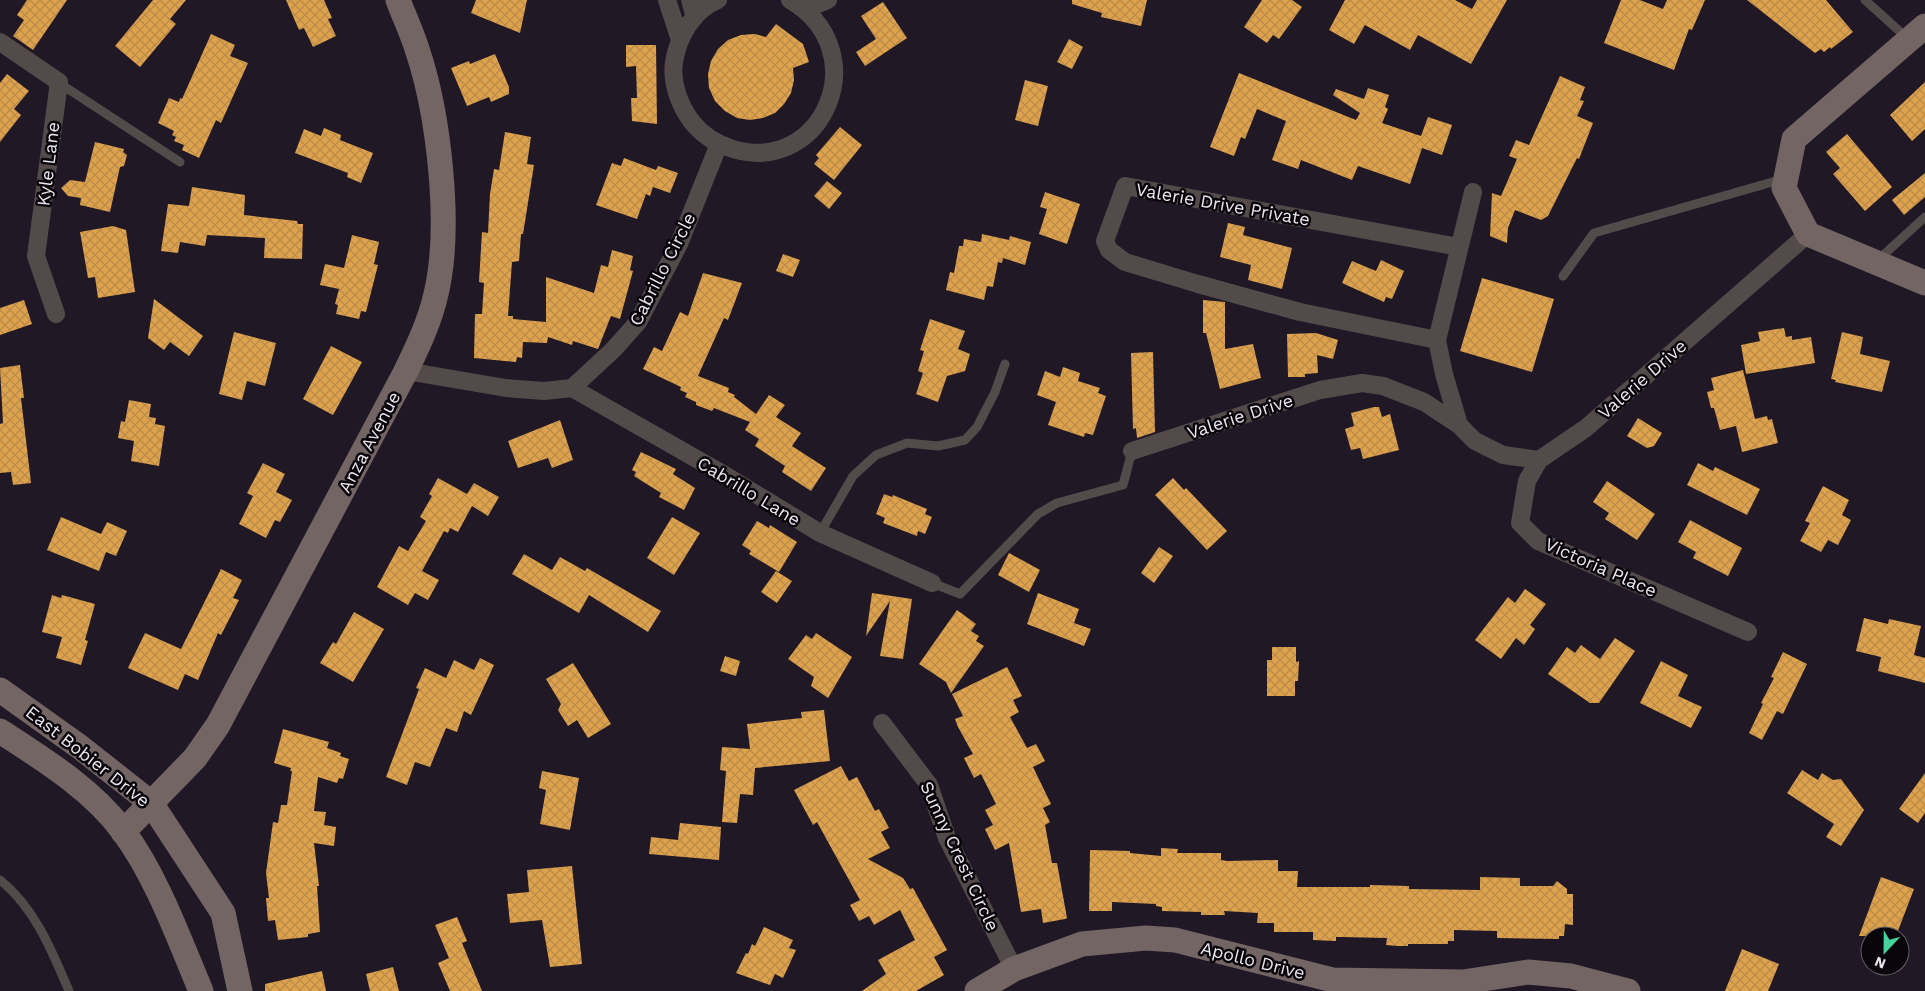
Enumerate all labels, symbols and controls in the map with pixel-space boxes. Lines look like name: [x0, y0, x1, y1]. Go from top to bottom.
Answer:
street label: Kyle Lane: [32, 121, 64, 207]
street label: Valerie Drive Private: [1134, 178, 1312, 230]
street label: Cabrillo Circle: [624, 209, 700, 329]
street label: Valerie Drive: [1594, 335, 1690, 423]
street label: Anza Avenue: [334, 388, 404, 496]
street label: Valerie Drive: [1184, 389, 1296, 443]
street label: Cabrillo Lane: [694, 452, 804, 530]
street label: Victoria Place: [1542, 533, 1660, 601]
street label: East Bobier Drive: [22, 701, 154, 811]
street label: Sunny Crest Circle: [916, 778, 1004, 934]
north arrow: [1860, 926, 1910, 976]
street label: Apollo Drive: [1199, 937, 1307, 983]
text: N: [1872, 954, 1888, 972]

